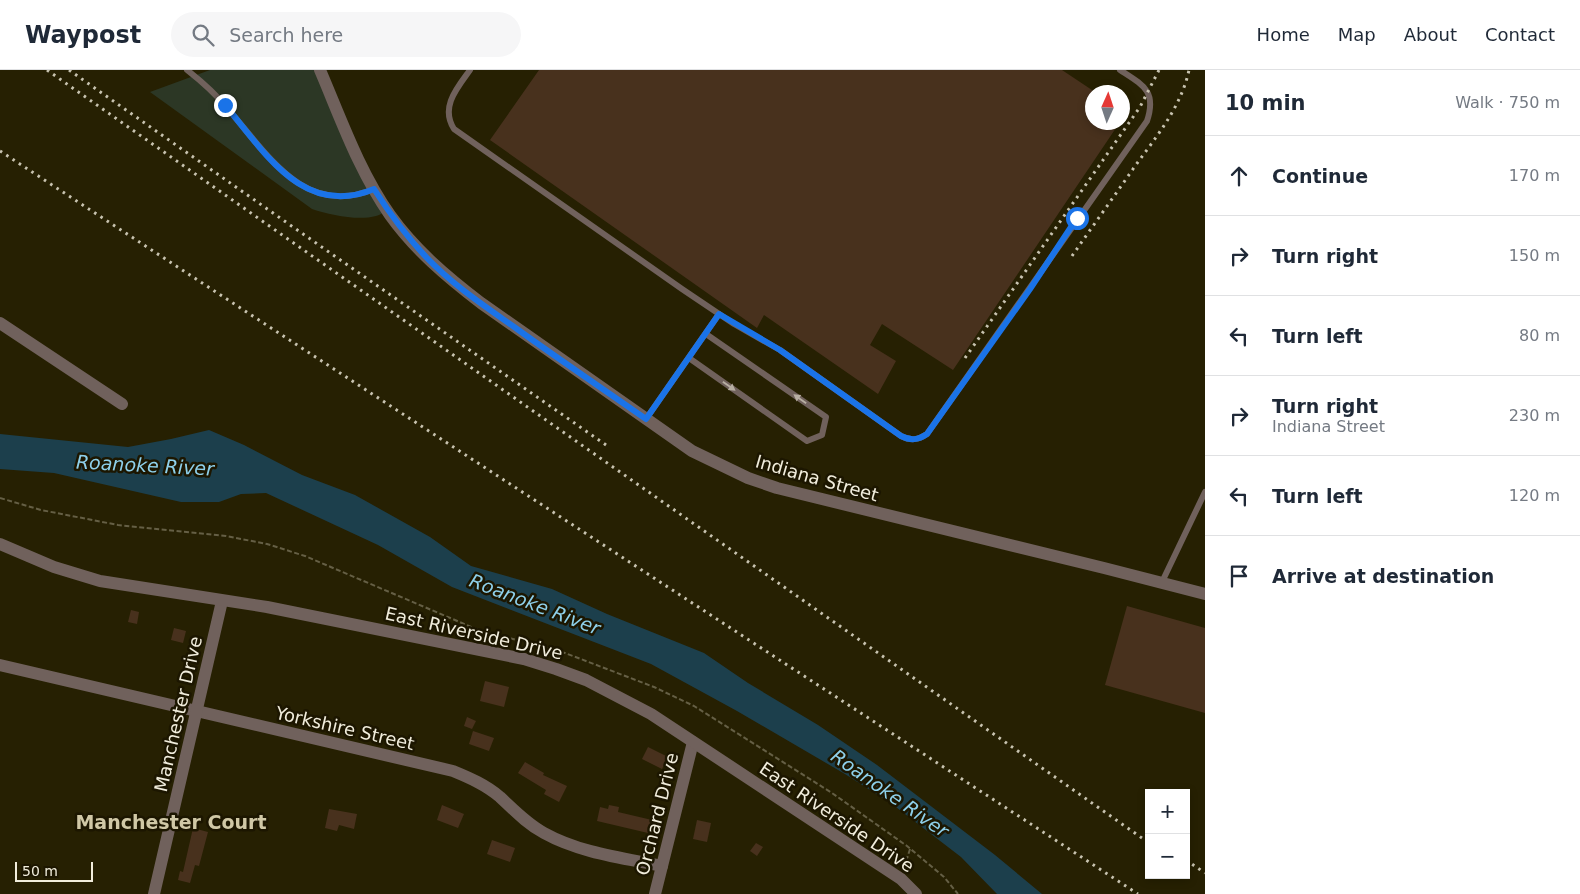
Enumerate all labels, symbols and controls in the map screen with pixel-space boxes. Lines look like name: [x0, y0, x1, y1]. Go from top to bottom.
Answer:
search box: [171, 12, 521, 57]
text: Waypost: [25, 21, 141, 49]
icon: search: [189, 21, 217, 49]
text: Search here: [229, 24, 343, 46]
text: Home: [1257, 24, 1310, 45]
text: Map: [1338, 24, 1376, 45]
text: About: [1404, 24, 1457, 45]
text: Contact: [1485, 24, 1555, 45]
north arrow: [1085, 85, 1130, 130]
text: 10 min: [1225, 91, 1306, 115]
text: Walk · 750 m: [1455, 93, 1560, 112]
route end: [214, 94, 237, 117]
icon: ahead: [1225, 162, 1253, 190]
text: Continue: [1272, 165, 1368, 187]
text: 170 m: [1509, 166, 1560, 185]
route start: [1066, 207, 1089, 230]
icon: right: [1225, 242, 1253, 270]
text: Turn right: [1272, 245, 1378, 267]
text: 150 m: [1509, 246, 1560, 265]
icon: left: [1225, 322, 1253, 350]
text: Turn left: [1272, 325, 1363, 347]
text: 80 m: [1519, 326, 1560, 345]
one-way arrow: [722, 381, 735, 391]
one-way arrow: [793, 394, 807, 404]
text: Turn right: [1272, 395, 1378, 417]
icon: right: [1225, 402, 1253, 430]
text: 230 m: [1509, 406, 1560, 425]
text: Indiana Street: [1272, 417, 1385, 436]
water label: Roanoke River: [75, 450, 216, 480]
street label: Indiana Street: [753, 450, 881, 506]
icon: left: [1225, 482, 1253, 510]
text: Turn left: [1272, 485, 1363, 507]
text: 120 m: [1509, 486, 1560, 505]
icon: arrive: [1225, 562, 1253, 590]
text: Arrive at destination: [1272, 565, 1494, 587]
water label: Roanoke River: [467, 569, 605, 639]
street label: East Riverside Drive: [383, 602, 565, 664]
street label: Manchester Drive: [150, 634, 206, 794]
street label: Yorkshire Street: [273, 702, 416, 754]
water label: Roanoke River: [827, 744, 954, 842]
street label: Orchard Drive: [632, 750, 682, 878]
street label: East Riverside Drive: [756, 757, 918, 877]
map controls: [1145, 789, 1190, 879]
button: +: [1145, 789, 1190, 834]
district label: Manchester Court: [75, 811, 267, 833]
button: −: [1145, 834, 1190, 879]
scale bar: [15, 859, 92, 882]
text: 50 m: [22, 863, 58, 879]

